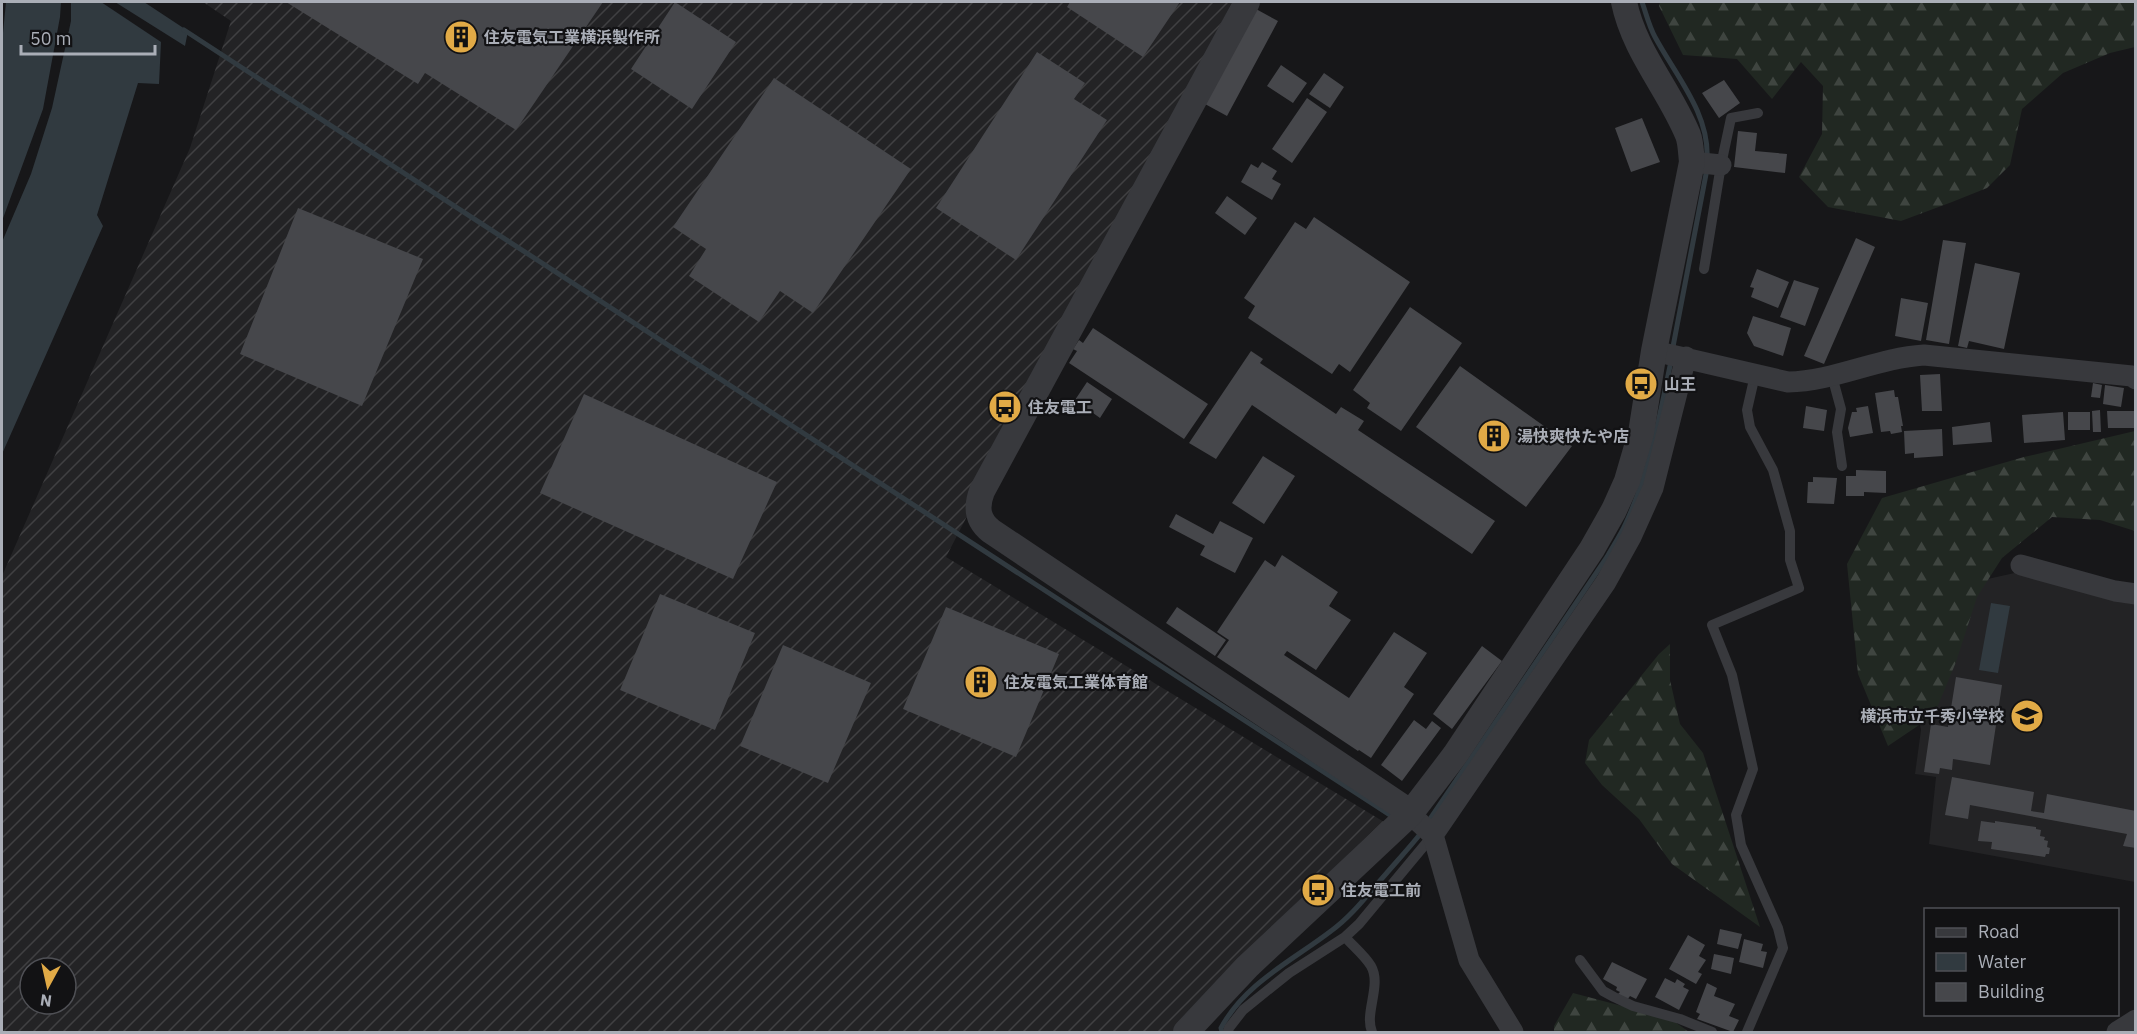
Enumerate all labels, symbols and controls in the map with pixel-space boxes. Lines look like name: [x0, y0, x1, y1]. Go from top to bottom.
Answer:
scale bar: [21, 18, 154, 56]
building icon: 住友電気工業横浜製作所: [443, 19, 479, 55]
text: 50 m: [30, 27, 72, 50]
place label: 住友電気工業横浜製作所: [483, 27, 660, 47]
bus stop icon: 山王: [1623, 366, 1659, 402]
place label: 山王: [1664, 374, 1696, 394]
bus stop icon: 住友電工: [987, 389, 1023, 425]
place label: 住友電工: [1027, 397, 1092, 417]
building icon: 湯快爽快たや店: [1476, 418, 1512, 454]
place label: 湯快爽快たや店: [1517, 426, 1629, 446]
building icon: 住友電気工業体育館: [963, 664, 999, 700]
place label: 住友電気工業体育館: [1003, 672, 1148, 692]
school or university icon: 横浜市立千秀小学校: [2009, 698, 2045, 734]
place label: 横浜市立千秀小学校: [1860, 706, 2004, 726]
bus stop icon: 住友電工前: [1300, 872, 1336, 908]
place label: 住友電工前: [1340, 880, 1421, 900]
legend: [1924, 908, 2119, 1016]
text: Road: [1978, 920, 2019, 943]
text: Water: [1978, 950, 2027, 973]
north arrow: [18, 956, 78, 1016]
text: Building: [1978, 980, 2045, 1003]
text: N: [39, 990, 53, 1012]

